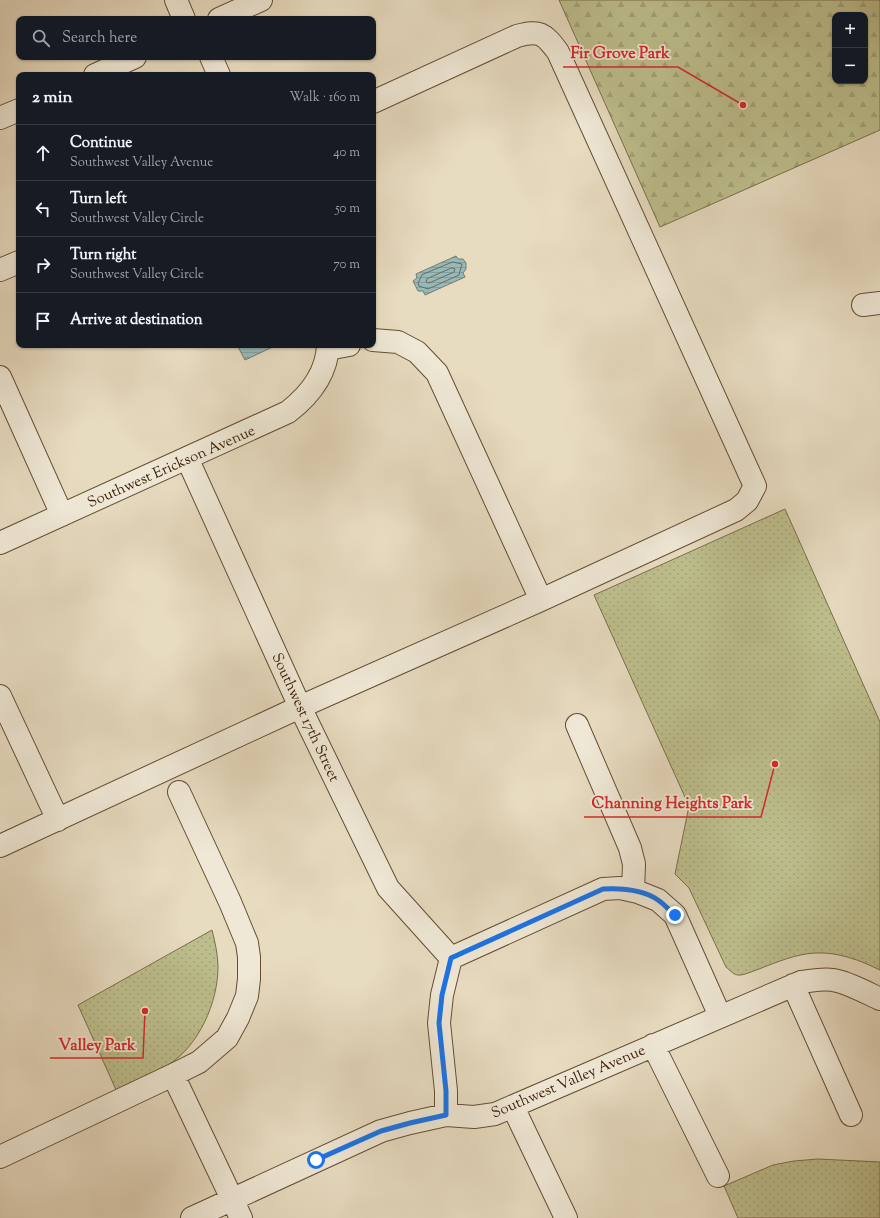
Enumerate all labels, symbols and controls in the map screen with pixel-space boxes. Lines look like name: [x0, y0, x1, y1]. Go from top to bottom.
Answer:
map controls: [832, 12, 868, 84]
button: +: [832, 12, 868, 48]
search box: [16, 16, 376, 60]
icon: search: [30, 27, 52, 49]
text: Search here: [62, 28, 137, 49]
callout: Fir Grove Park: [563, 39, 678, 67]
text: Fir Grove Park: [570, 43, 670, 66]
button: −: [832, 48, 868, 84]
text: 2 min: [32, 86, 73, 110]
text: Walk · 160 m: [289, 89, 360, 107]
text: Continue: [70, 133, 132, 154]
icon: ahead: [32, 142, 54, 164]
text: 40 m: [333, 144, 360, 162]
text: Southwest Valley Avenue: [70, 154, 213, 172]
text: Turn left: [70, 189, 127, 210]
icon: left: [32, 198, 54, 220]
text: 50 m: [335, 200, 360, 218]
text: Southwest Valley Circle: [70, 210, 204, 228]
text: Turn right: [70, 245, 136, 266]
icon: right: [32, 254, 54, 276]
text: 70 m: [333, 256, 360, 274]
text: Southwest Valley Circle: [70, 266, 204, 284]
icon: arrive: [32, 310, 54, 332]
text: Arrive at destination: [70, 310, 203, 331]
street label: Southwest Erickson Avenue: [84, 421, 259, 514]
street label: Southwest 17th Street: [266, 650, 344, 786]
callout: Channing Heights Park: [584, 789, 761, 817]
text: Channing Heights Park: [591, 793, 753, 816]
route end: [666, 906, 684, 924]
callout: Valley Park: [50, 1030, 143, 1058]
text: Valley Park: [58, 1035, 136, 1058]
street label: Southwest Valley Avenue: [488, 1040, 649, 1124]
route start: [307, 1151, 325, 1169]

